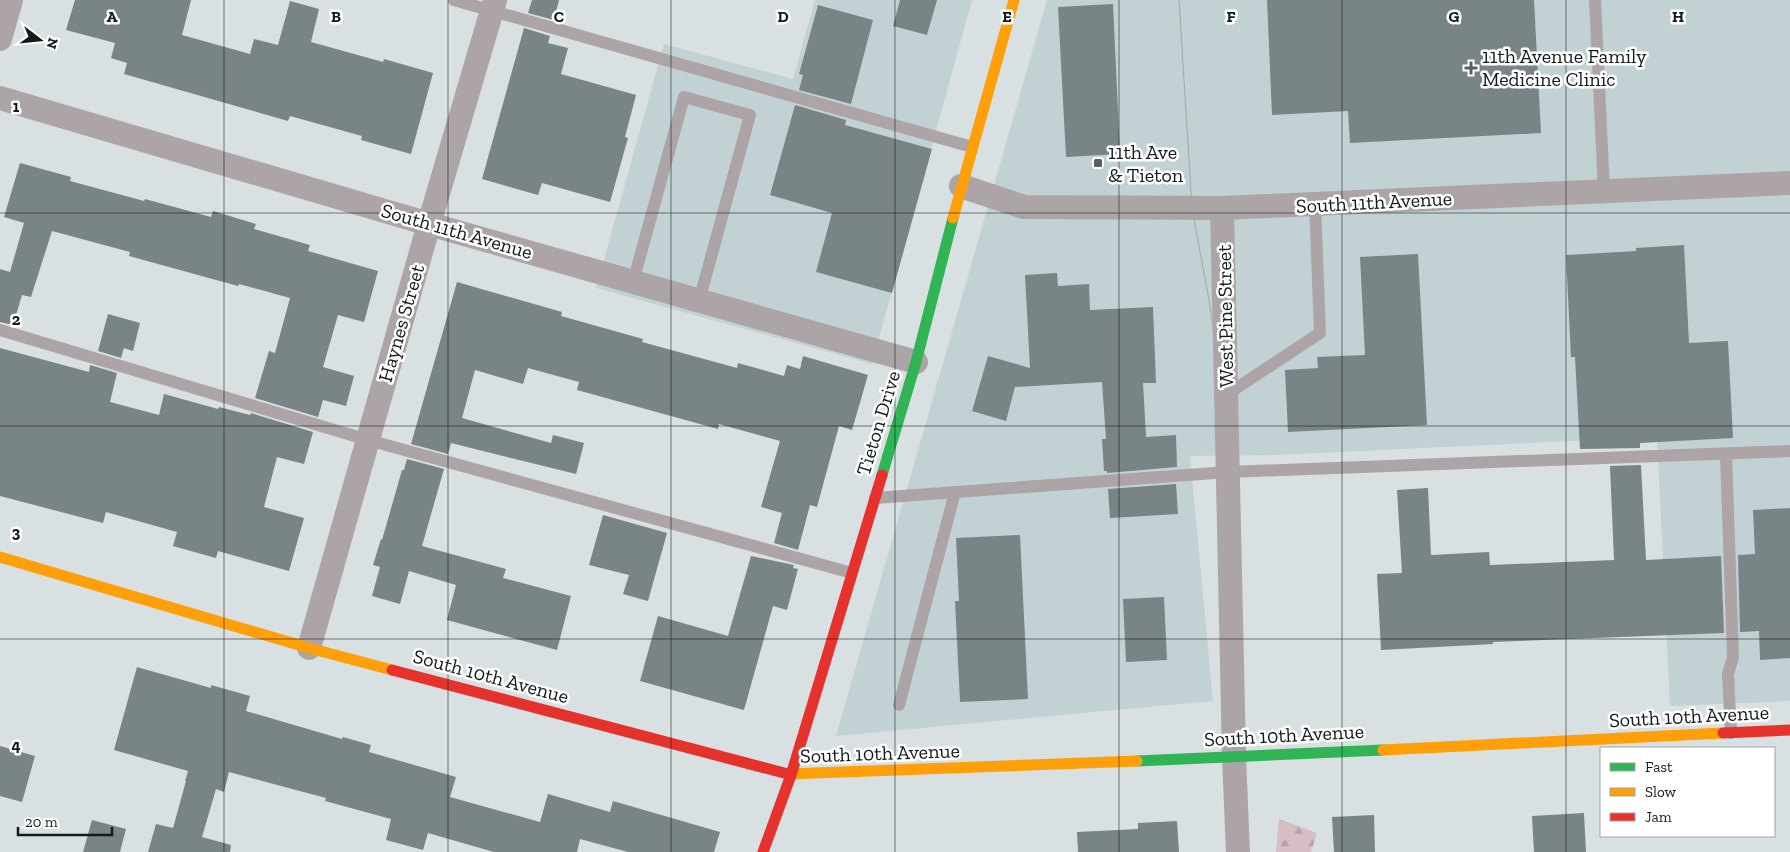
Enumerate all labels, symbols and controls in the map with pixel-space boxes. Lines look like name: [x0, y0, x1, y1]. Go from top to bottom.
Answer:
text: A: [107, 7, 118, 26]
text: B: [331, 7, 341, 26]
text: C: [554, 7, 564, 26]
text: D: [777, 7, 789, 26]
text: E: [1002, 7, 1012, 26]
text: F: [1226, 7, 1236, 26]
text: G: [1449, 7, 1460, 26]
text: H: [1672, 7, 1684, 26]
north arrow: [15, 15, 65, 65]
text: N: [42, 36, 62, 51]
place label: 11th Avenue Family Medicine Clinic: [1482, 44, 1647, 91]
marker: 11th Avenue Family Medicine Clinic: [1464, 61, 1478, 75]
text: 1: [13, 97, 20, 116]
place label: 11th Ave & Tieton: [1108, 140, 1184, 187]
marker: 11th Ave & Tieton: [1092, 157, 1104, 169]
street label: South 11th Avenue: [1295, 186, 1453, 218]
street label: South 11th Avenue: [379, 198, 535, 264]
street label: West Pine Street: [1212, 244, 1238, 388]
street label: Haynes Street: [373, 261, 429, 385]
text: 2: [12, 310, 21, 329]
street label: Tieton Drive: [851, 368, 905, 478]
text: 3: [12, 523, 21, 542]
street label: South 10th Avenue: [411, 644, 571, 708]
street label: South 10th Avenue: [1608, 700, 1770, 732]
street label: South 10th Avenue: [1203, 719, 1365, 751]
text: 4: [11, 736, 21, 755]
street label: South 10th Avenue: [800, 738, 960, 768]
legend: [1600, 747, 1775, 837]
text: Fast: [1645, 758, 1673, 776]
text: Slow: [1645, 783, 1677, 801]
scale bar: [18, 804, 111, 836]
text: Jam: [1645, 808, 1672, 826]
text: 20 m: [25, 813, 58, 831]

